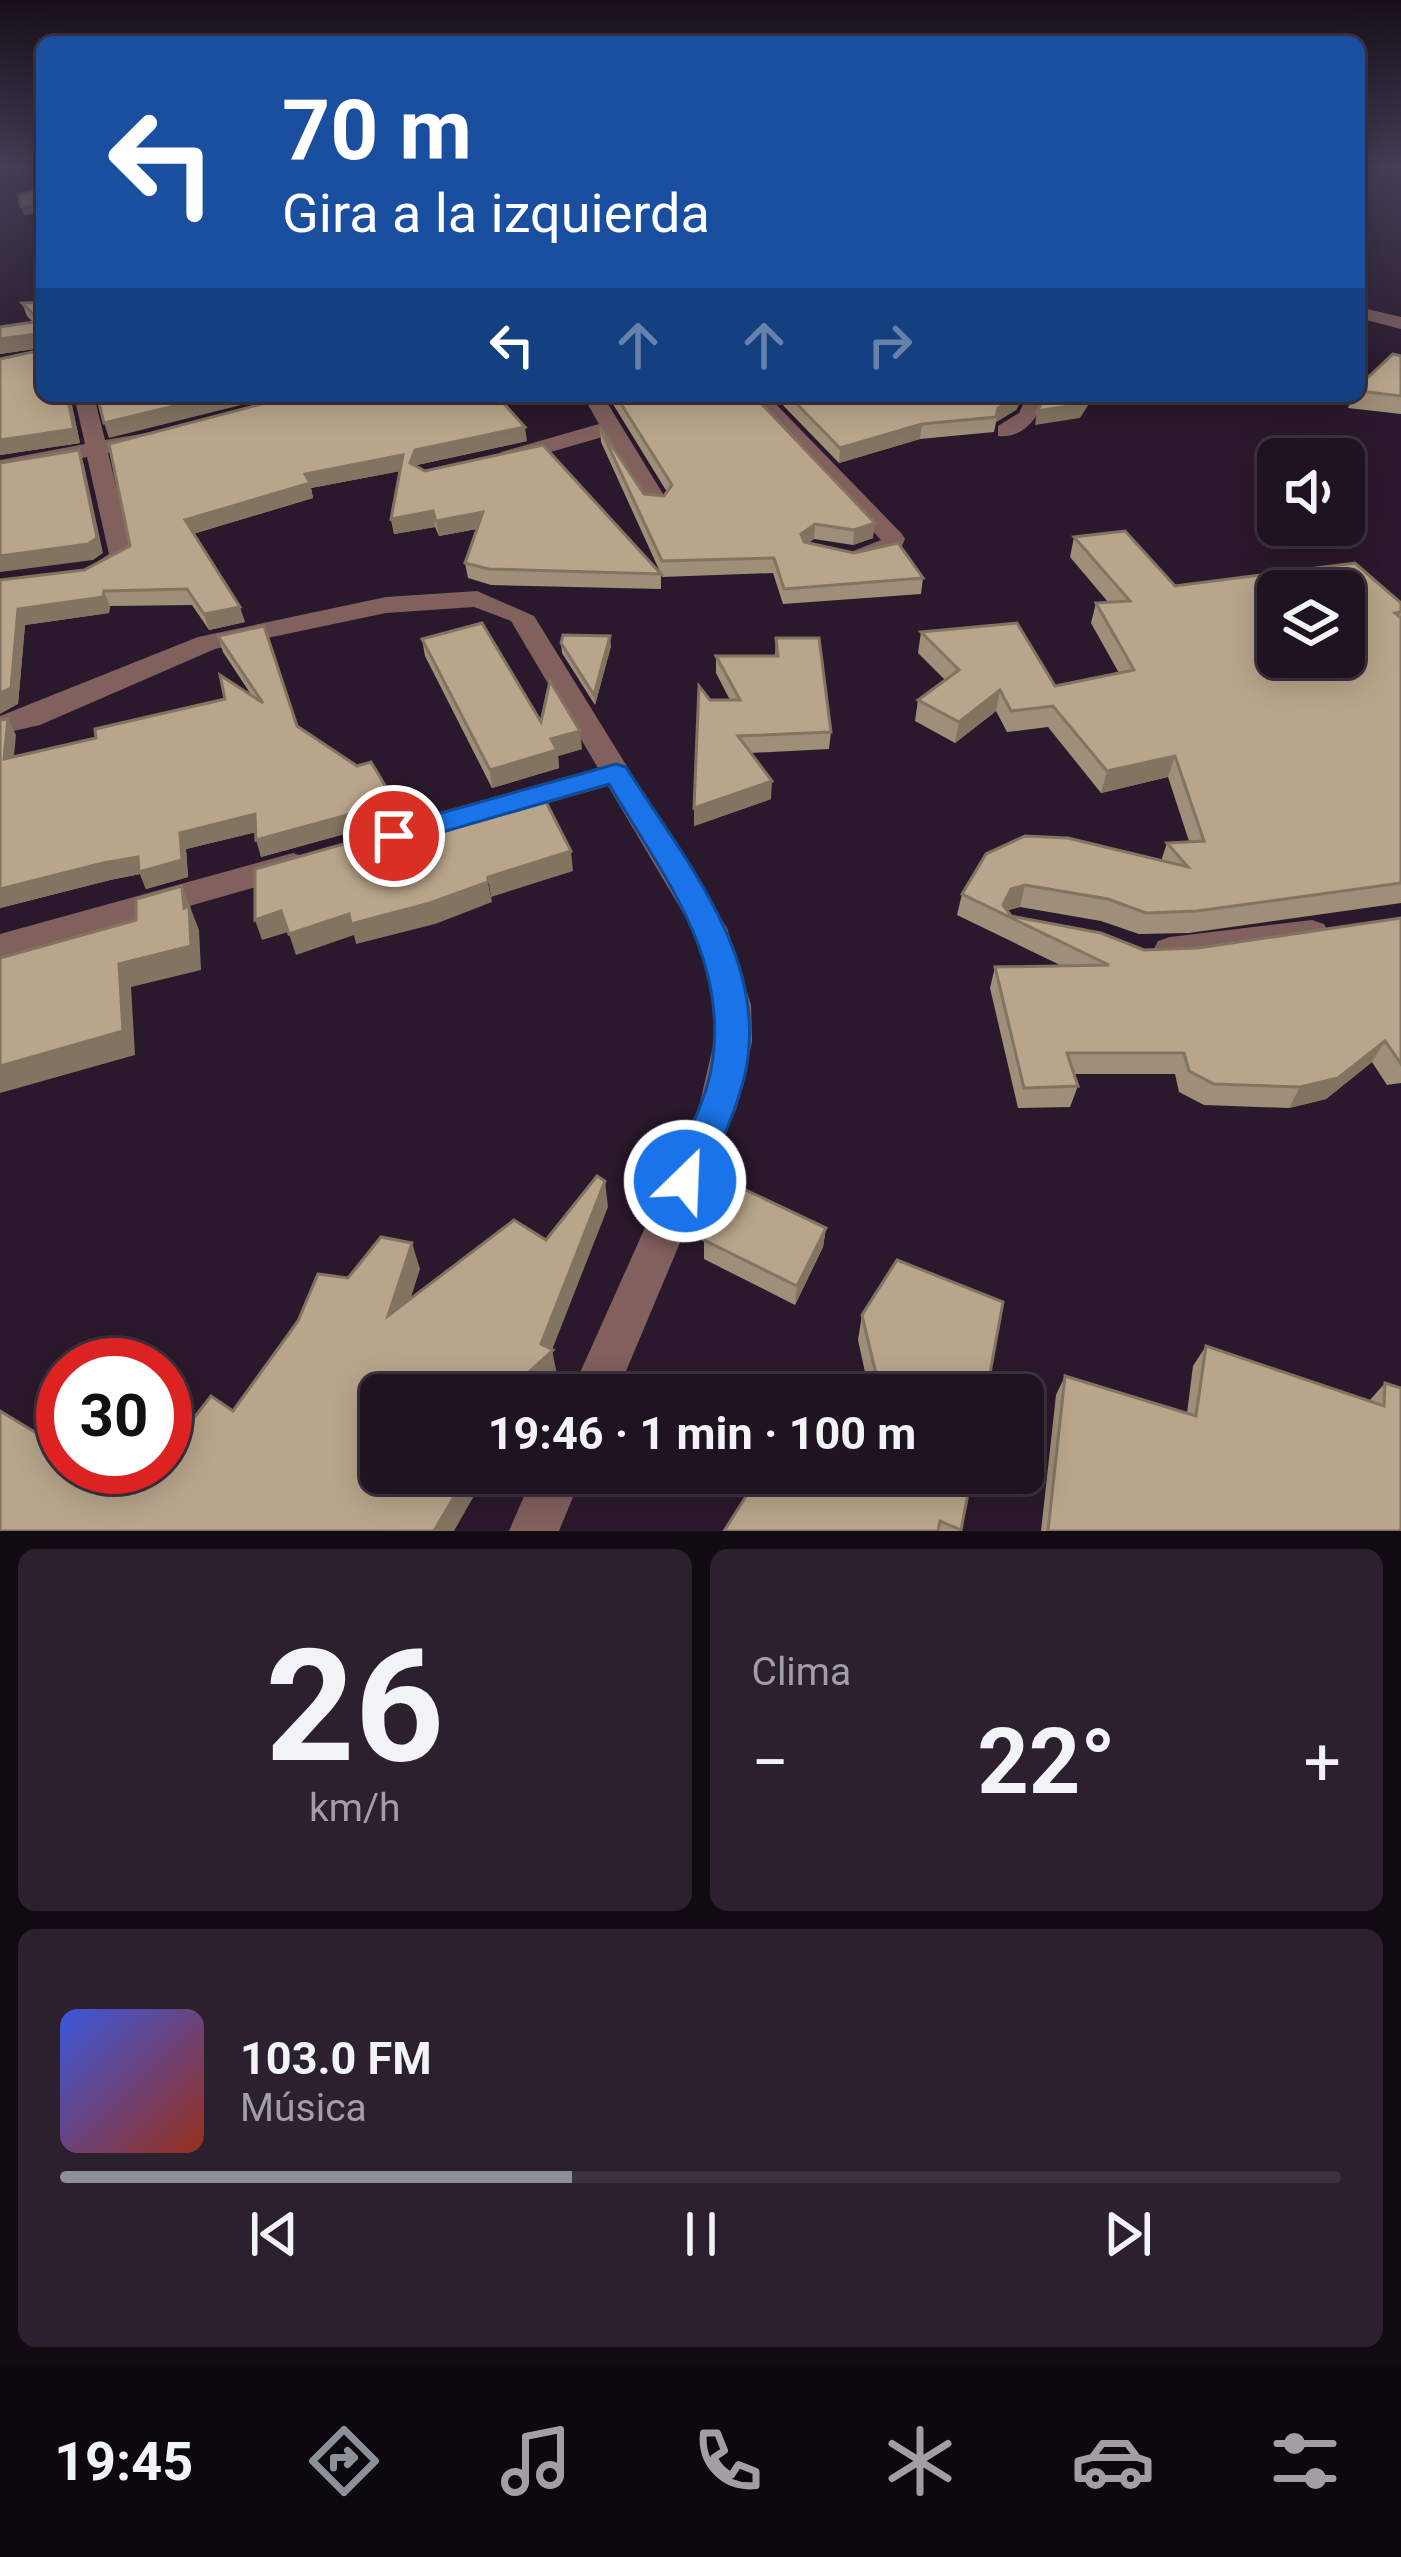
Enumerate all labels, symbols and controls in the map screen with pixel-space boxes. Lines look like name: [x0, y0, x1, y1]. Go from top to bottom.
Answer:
text: 70 m: [282, 81, 472, 180]
icon: left: [84, 84, 240, 240]
text: Gira a la izquierda: [282, 182, 710, 245]
icon: left: [479, 312, 545, 378]
icon: ahead: [605, 312, 671, 378]
icon: ahead: [731, 312, 797, 378]
icon: right: [857, 312, 923, 378]
map controls: [1257, 438, 1365, 678]
button: sound: [1257, 438, 1365, 546]
button: layers: [1257, 570, 1365, 678]
pin: [343, 785, 445, 887]
icon: arrive: [361, 803, 427, 869]
position arrow: [622, 1118, 748, 1244]
speed limit sign: 30: [36, 1338, 192, 1494]
text: 19:46 · 1 min · 100 m: [488, 1407, 916, 1460]
text: 26: [265, 1615, 444, 1798]
text: Clima: [752, 1649, 851, 1695]
text: 22°: [977, 1710, 1116, 1815]
text: −: [752, 1724, 789, 1801]
text: +: [1304, 1724, 1341, 1801]
text: km/h: [309, 1785, 401, 1831]
text: 103.0 FM: [240, 2032, 432, 2085]
text: Música: [240, 2085, 367, 2131]
icon: previous: [241, 2201, 307, 2267]
icon: pause: [668, 2201, 734, 2267]
icon: next: [1095, 2201, 1161, 2267]
icon: directions: [302, 2419, 386, 2503]
icon: music: [494, 2419, 578, 2503]
icon: phone: [686, 2419, 770, 2503]
icon: climate: [878, 2419, 962, 2503]
icon: car: [1071, 2419, 1155, 2503]
icon: filters: [1263, 2419, 1347, 2503]
text: 19:45: [54, 2430, 193, 2493]

